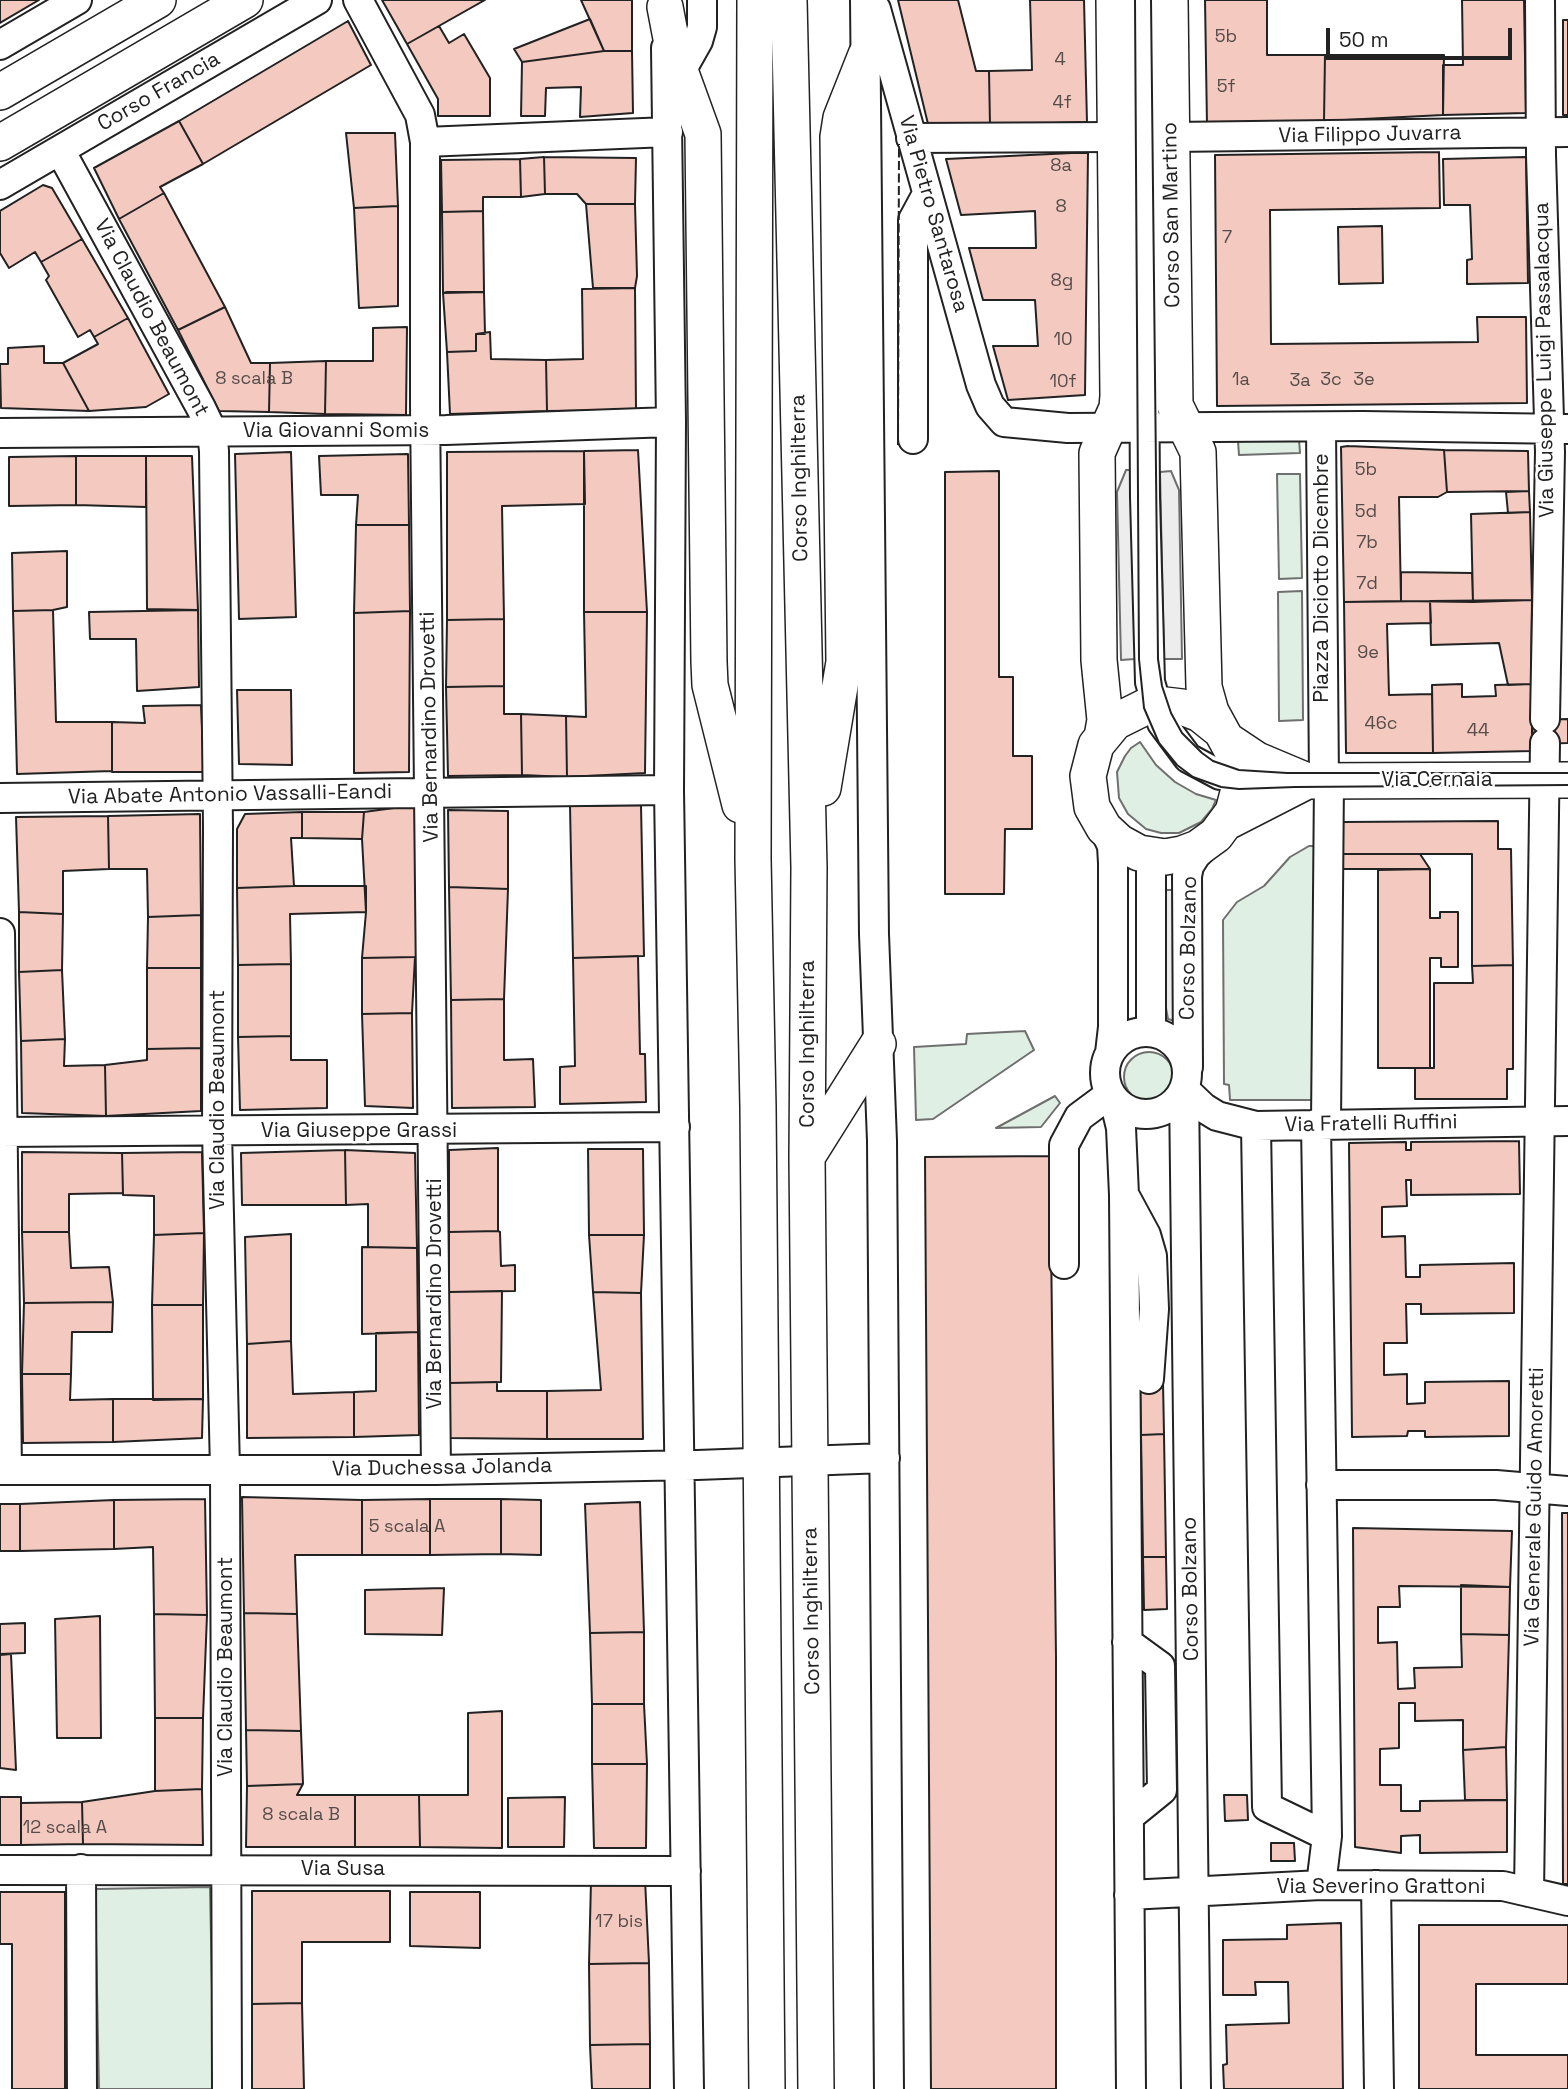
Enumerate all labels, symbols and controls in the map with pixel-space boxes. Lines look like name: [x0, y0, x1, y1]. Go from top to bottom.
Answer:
scale bar: [1330, 14, 1516, 58]
house number: 5b: [1215, 26, 1237, 48]
text: 50 m: [1339, 26, 1389, 53]
street label: Corso Francia: [93, 47, 225, 137]
house number: 4: [1054, 49, 1066, 71]
house number: 5f: [1217, 76, 1235, 98]
house number: 4f: [1052, 92, 1072, 114]
street label: Via Pietro Santarosa: [893, 113, 973, 315]
street label: Via Filippo Juvarra: [1278, 121, 1462, 149]
street label: Corso San Martino: [1158, 122, 1186, 308]
house number: 8a: [1050, 155, 1072, 177]
house number: 8: [1055, 196, 1067, 218]
street label: Via Giuseppe Luigi Passalacqua: [1530, 202, 1560, 518]
street label: Via Claudio Beaumont: [88, 215, 214, 421]
house number: 7: [1222, 227, 1232, 249]
house number: 8g: [1051, 270, 1073, 292]
house number: 10: [1053, 329, 1073, 351]
house number: 8 scala B: [215, 368, 293, 390]
house number: 1a: [1232, 369, 1250, 391]
house number: 3c: [1320, 369, 1342, 391]
house number: 3e: [1353, 369, 1375, 391]
house number: 3a: [1289, 370, 1311, 392]
house number: 10f: [1049, 371, 1077, 393]
street label: Corso Inghilterra: [786, 394, 814, 562]
street label: Via Giovanni Somis: [243, 418, 429, 444]
street label: Piazza Diciotto Dicembre: [1309, 453, 1335, 703]
house number: 5b: [1355, 459, 1377, 481]
house number: 5d: [1355, 501, 1377, 523]
house number: 7b: [1356, 532, 1378, 554]
house number: 7d: [1356, 573, 1378, 595]
street label: Via Bernardino Drovetti: [415, 611, 445, 843]
house number: 9e: [1357, 642, 1379, 664]
house number: 46c: [1364, 713, 1398, 735]
house number: 44: [1467, 720, 1489, 742]
street label: Via Cernaia: [1381, 767, 1493, 793]
street label: Via Abate Antonio Vassalli-Eandi: [68, 780, 392, 810]
street label: Corso Bolzano: [1175, 876, 1203, 1020]
street label: Corso Inghilterra: [795, 960, 821, 1128]
street label: Via Claudio Beaumont: [205, 990, 231, 1210]
street label: Via Fratelli Ruffini: [1284, 1110, 1458, 1138]
street label: Via Giuseppe Grassi: [261, 1118, 457, 1144]
street label: Via Bernardino Drovetti: [422, 1178, 448, 1410]
street label: Via Generale Guido Amoretti: [1520, 1367, 1550, 1647]
street label: Via Duchessa Jolanda: [332, 1453, 552, 1483]
house number: 5 scala A: [369, 1516, 445, 1538]
street label: Corso Bolzano: [1177, 1517, 1205, 1661]
street label: Corso Inghilterra: [798, 1527, 826, 1695]
street label: Via Claudio Beaumont: [213, 1557, 239, 1777]
house number: 8 scala B: [262, 1804, 340, 1826]
house number: 12 scala A: [23, 1817, 107, 1839]
street label: Via Susa: [301, 1856, 385, 1882]
street label: Via Severino Grattoni: [1276, 1874, 1486, 1900]
house number: 17 bis: [595, 1911, 643, 1933]

